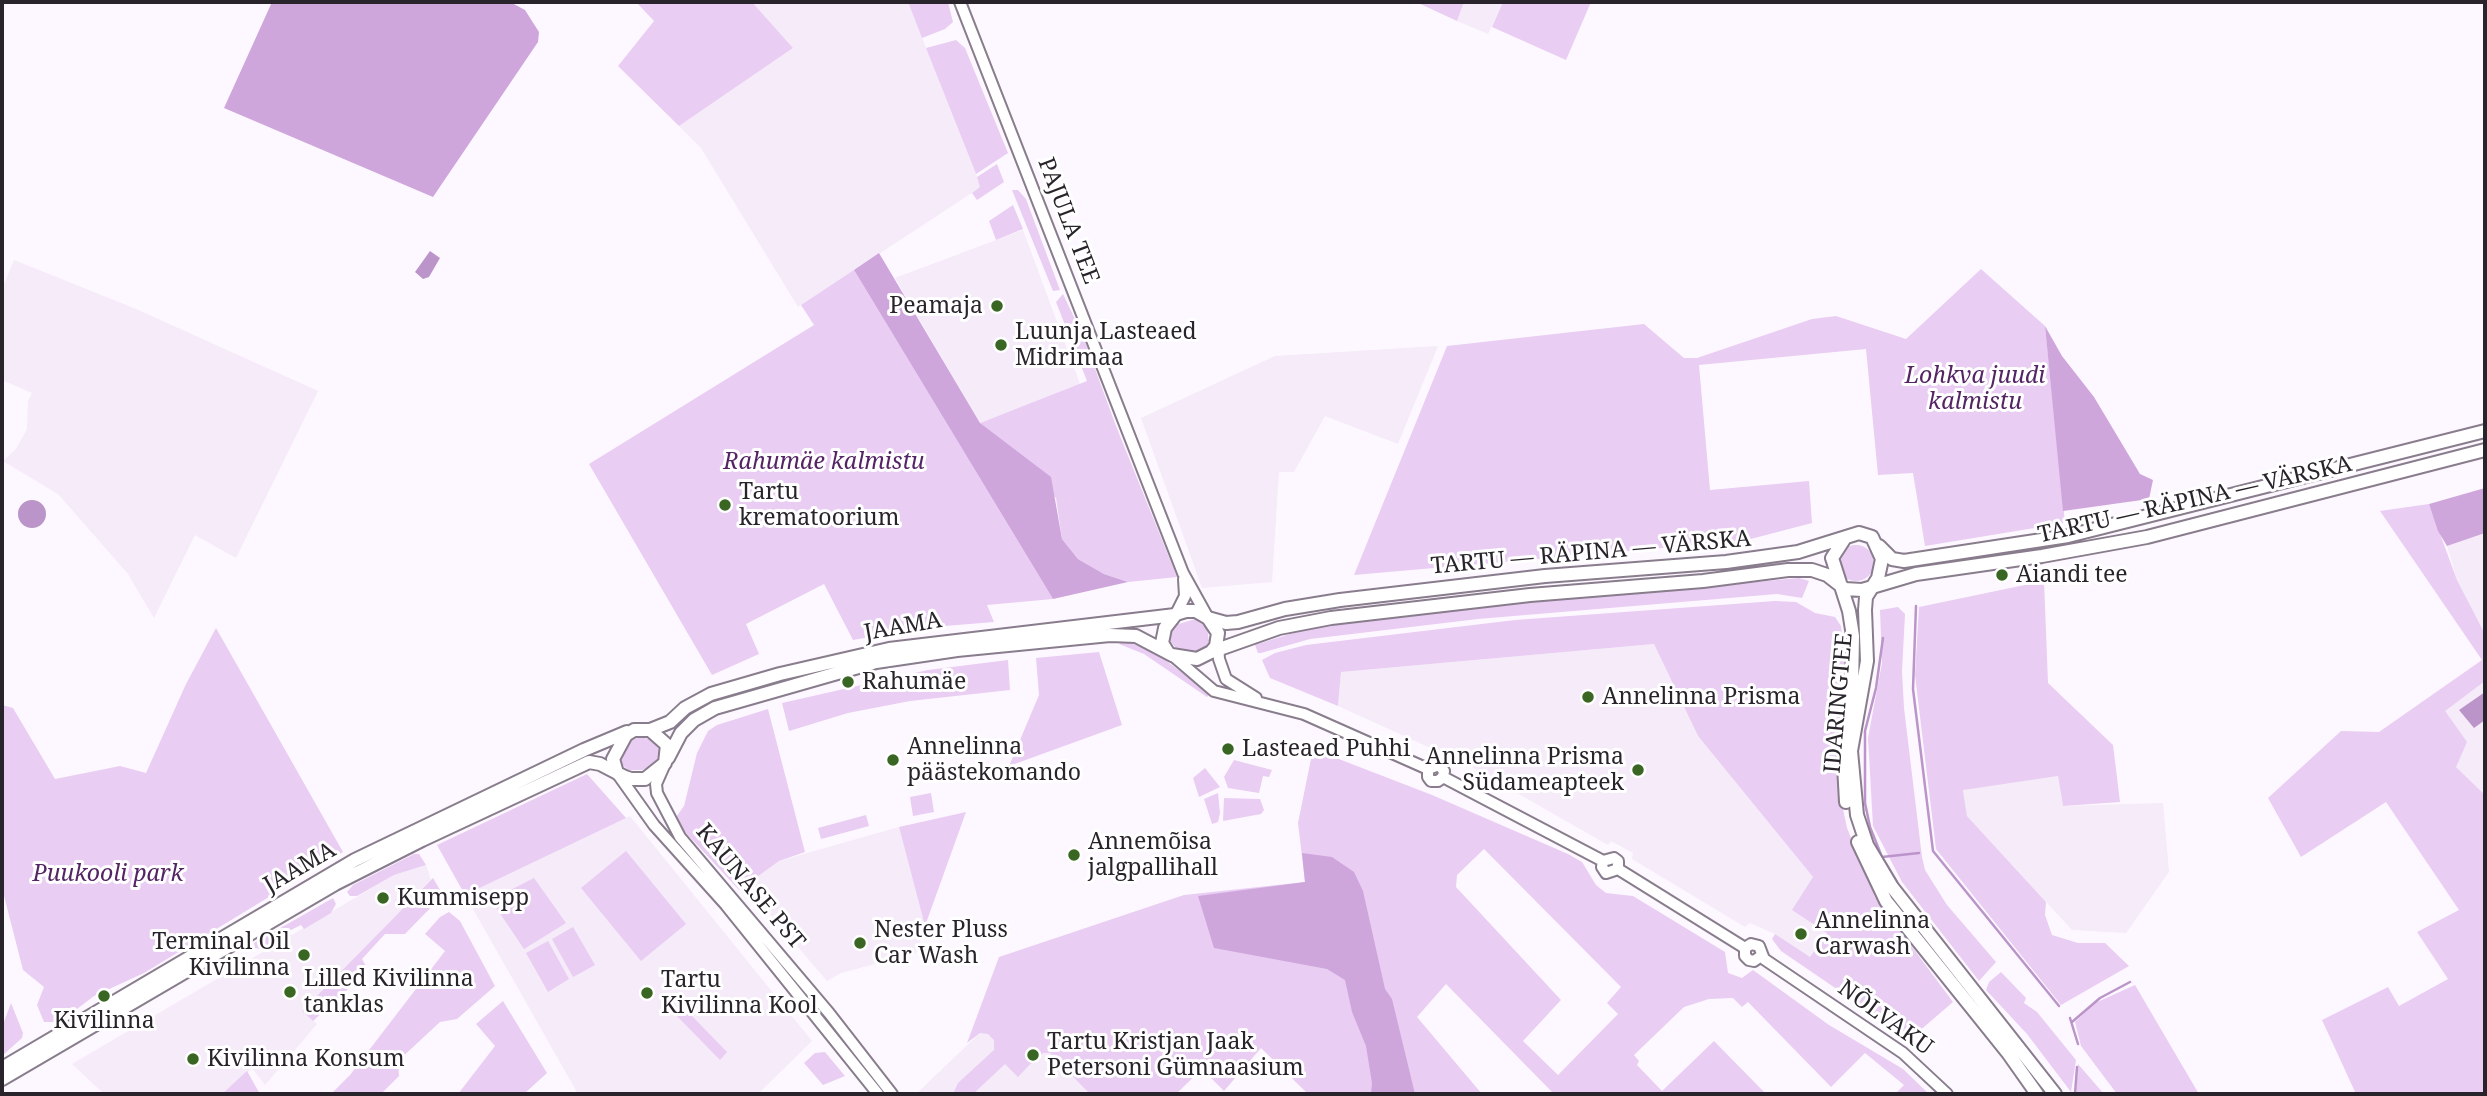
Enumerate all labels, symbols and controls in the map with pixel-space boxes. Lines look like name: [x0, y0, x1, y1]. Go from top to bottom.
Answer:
street label: PAJULA TEE: [1031, 154, 1105, 288]
place label: Peamaja: [889, 292, 983, 320]
marker: Peamaja: [989, 298, 1005, 314]
place label: Luunja Lasteaed Midrimaa: [1015, 318, 1197, 372]
marker: Luunja Lasteaed Midrimaa: [993, 337, 1009, 353]
park label: Lohkva juudi kalmistu: [1905, 362, 2045, 416]
park label: Rahumäe kalmistu: [723, 448, 925, 476]
street label: TARTU — RÄPINA — VÄRSKA: [2035, 450, 2355, 550]
place label: Tartu krematoorium: [739, 478, 899, 532]
marker: Tartu krematoorium: [717, 497, 733, 513]
street label: TARTU — RÄPINA — VÄRSKA: [1430, 525, 1752, 581]
place label: Aiandi tee: [2016, 561, 2128, 589]
marker: Aiandi tee: [1994, 567, 2010, 583]
street label: JAAMA: [862, 607, 944, 647]
street label: IDARINGTEE: [1819, 632, 1859, 774]
place label: Rahumäe: [862, 668, 966, 696]
marker: Rahumäe: [840, 674, 856, 690]
place label: Annelinna Prisma: [1602, 683, 1800, 711]
marker: Annelinna Prisma: [1580, 689, 1596, 705]
place label: Annelinna päästekomando: [907, 733, 1081, 787]
place label: Lasteaed Puhhi: [1242, 735, 1410, 763]
marker: Lasteaed Puhhi: [1220, 741, 1236, 757]
place label: Annelinna Prisma Südameapteek: [1426, 743, 1624, 797]
marker: Annelinna päästekomando: [885, 752, 901, 768]
marker: Annelinna Prisma Südameapteek: [1630, 762, 1646, 778]
street label: KAUNASE PST: [690, 819, 810, 955]
place label: Annemõisa jalgpallihall: [1088, 828, 1218, 882]
street label: JAAMA: [259, 836, 341, 900]
marker: Annemõisa jalgpallihall: [1066, 847, 1082, 863]
park label: Puukooli park: [32, 860, 184, 888]
place label: Kummisepp: [397, 884, 529, 912]
marker: Kummisepp: [375, 890, 391, 906]
place label: Annelinna Carwash: [1815, 907, 1930, 961]
place label: Nester Pluss Car Wash: [874, 916, 1008, 970]
marker: Annelinna Carwash: [1793, 926, 1809, 942]
place label: Terminal Oil Kivilinna: [152, 928, 290, 982]
marker: Nester Pluss Car Wash: [852, 935, 868, 951]
marker: Terminal Oil Kivilinna: [296, 947, 312, 963]
place label: Lilled Kivilinna tanklas: [304, 965, 474, 1019]
place label: Tartu Kivilinna Kool: [661, 966, 818, 1020]
street label: NÕLVAKU: [1832, 974, 1938, 1062]
marker: Lilled Kivilinna tanklas: [282, 984, 298, 1000]
marker: Tartu Kivilinna Kool: [639, 985, 655, 1001]
marker: Kivilinna: [96, 988, 112, 1004]
place label: Kivilinna: [53, 1007, 155, 1035]
place label: Tartu Kristjan Jaak Petersoni Gümnaasium: [1047, 1028, 1304, 1082]
place label: Kivilinna Konsum: [207, 1045, 405, 1073]
marker: Tartu Kristjan Jaak Petersoni Gümnaasium: [1025, 1047, 1041, 1063]
marker: Kivilinna Konsum: [185, 1051, 201, 1067]

